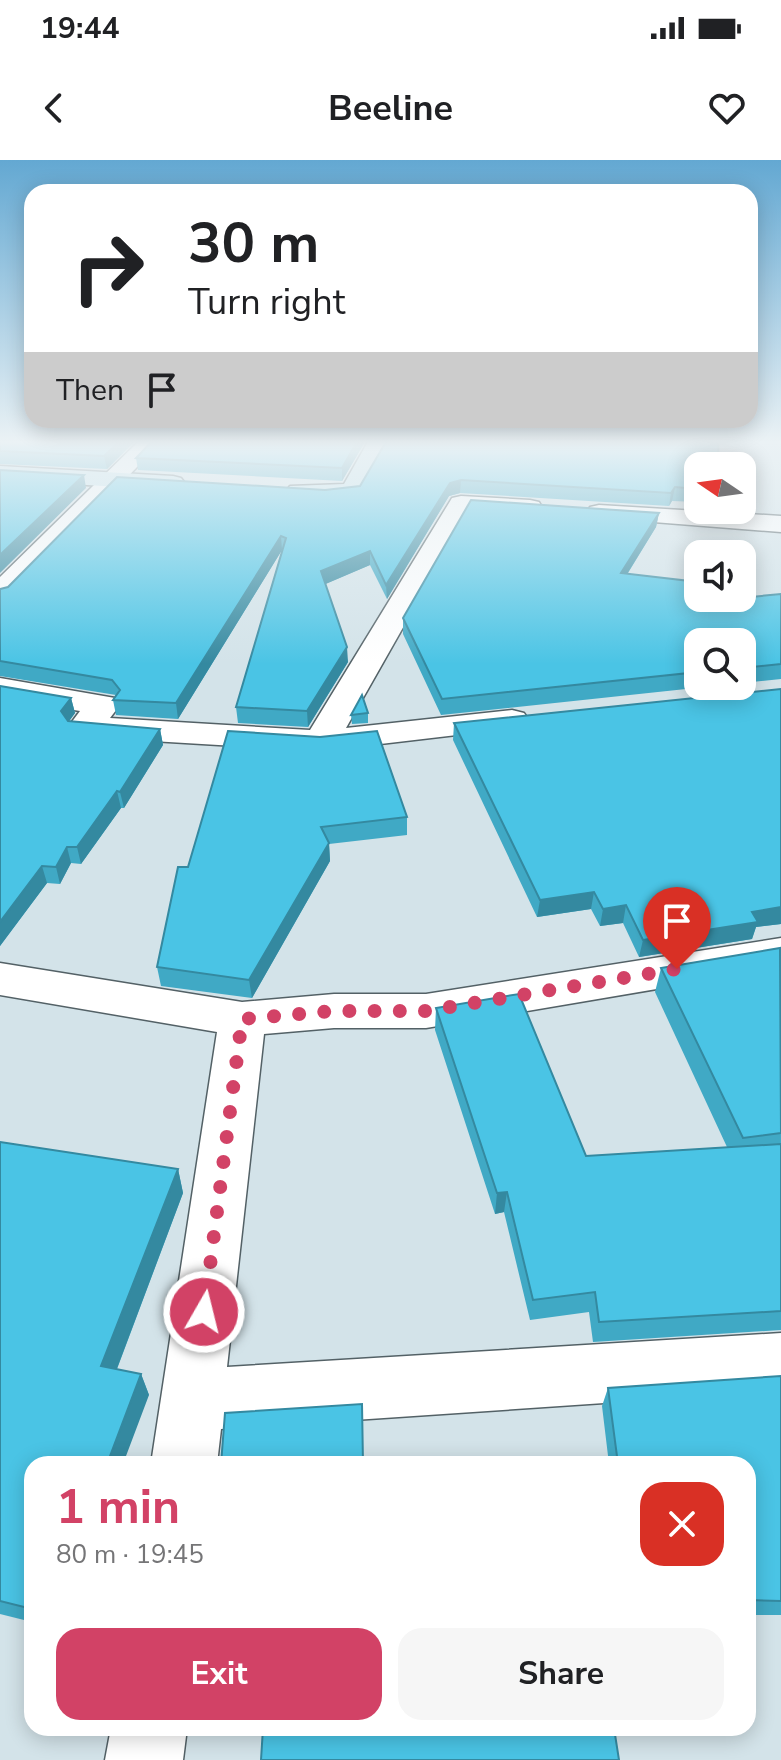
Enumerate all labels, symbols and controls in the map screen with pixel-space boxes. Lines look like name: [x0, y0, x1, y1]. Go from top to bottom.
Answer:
text: 19:44: [40, 8, 119, 49]
text: Beeline: [328, 84, 453, 133]
icon: back: [32, 86, 76, 130]
icon: heart: [705, 86, 749, 130]
text: 30 m: [188, 205, 319, 282]
icon: right: [56, 216, 160, 320]
text: Turn right: [188, 278, 345, 327]
icon: arrive: [140, 368, 184, 412]
text: Then: [56, 370, 124, 411]
north arrow: [684, 452, 756, 524]
map controls: [684, 452, 756, 700]
button: sound: [684, 540, 756, 612]
button: search: [684, 628, 756, 700]
pin: [643, 887, 711, 969]
icon: arrive: [655, 899, 699, 943]
position arrow: [162, 1270, 246, 1354]
text: 1 min: [56, 1474, 180, 1540]
button: close: [640, 1482, 724, 1566]
text: 80 m · 19:45: [56, 1537, 204, 1572]
button: Exit: [56, 1628, 382, 1720]
button: Share: [398, 1628, 724, 1720]

